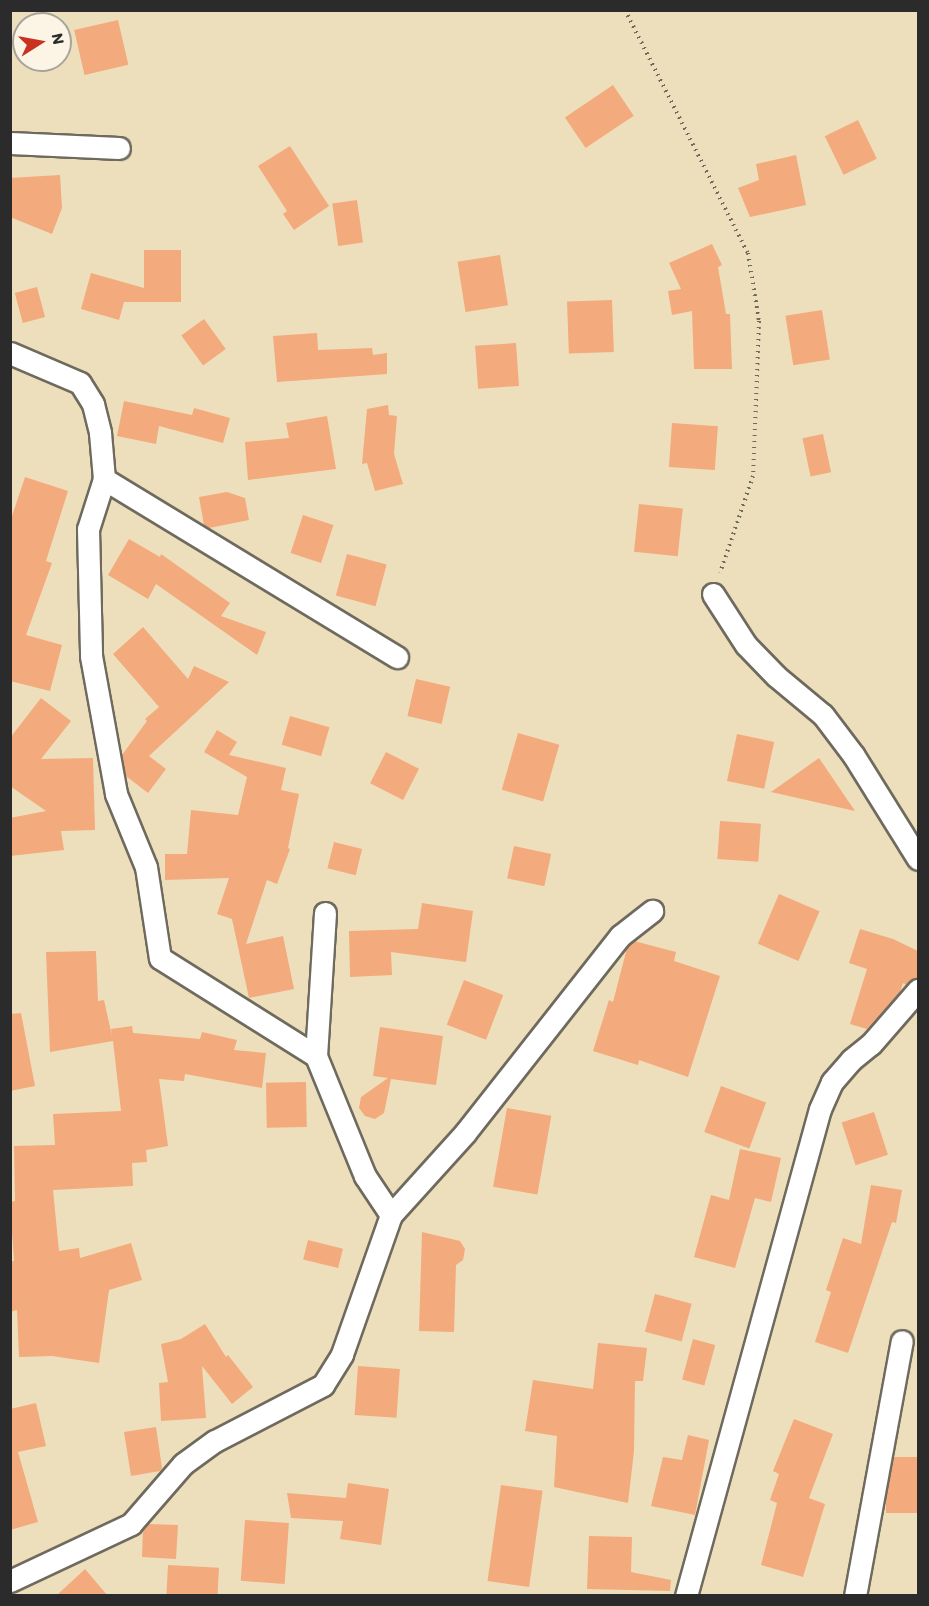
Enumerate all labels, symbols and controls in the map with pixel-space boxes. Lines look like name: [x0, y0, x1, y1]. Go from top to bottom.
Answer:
north arrow: [12, 12, 72, 72]
text: N: [48, 32, 69, 46]

